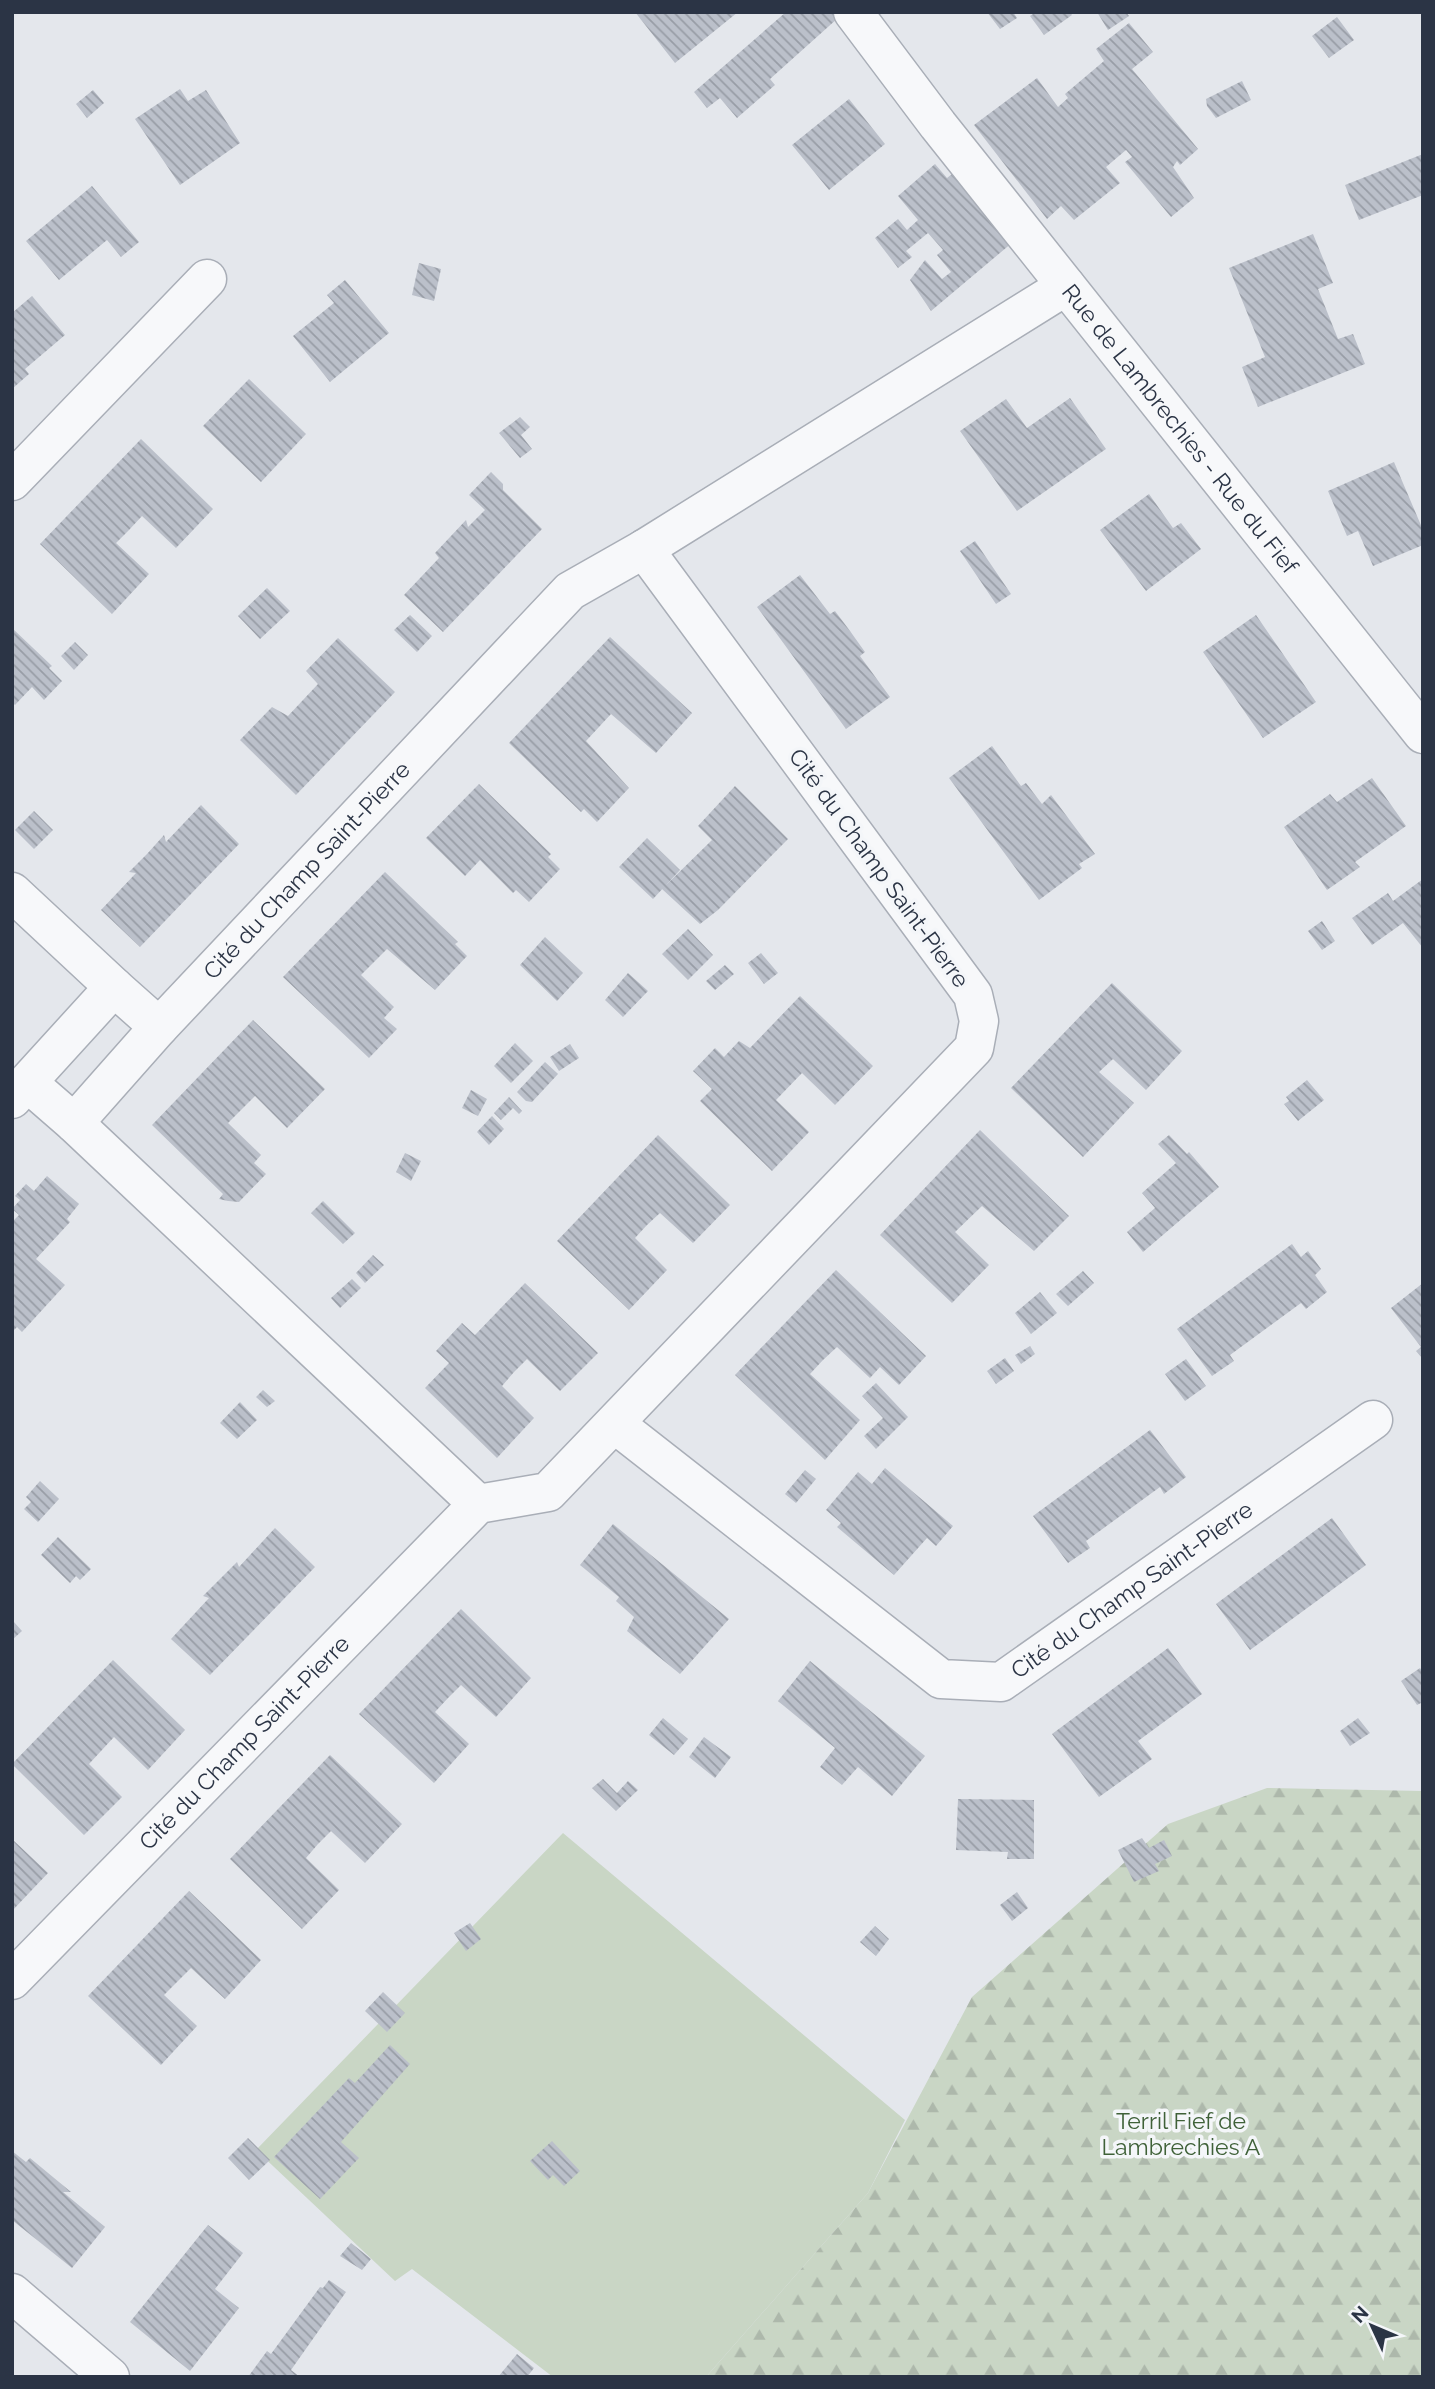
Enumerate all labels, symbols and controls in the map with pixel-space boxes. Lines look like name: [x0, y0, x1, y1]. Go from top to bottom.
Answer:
street label: Rue de Lambrechies - Rue du Fief: [1057, 278, 1305, 580]
street label: Cité du Champ Saint-Pierre: [784, 743, 975, 992]
street label: Cité du Champ Saint-Pierre: [197, 756, 415, 984]
street label: Cité du Champ Saint-Pierre: [1006, 1495, 1257, 1684]
street label: Cité du Champ Saint-Pierre: [133, 1630, 355, 1855]
park label: Terril Fief de Lambrechies A: [1102, 2107, 1261, 2160]
north arrow: [1337, 2291, 1407, 2361]
text: N: [1347, 2301, 1373, 2327]

